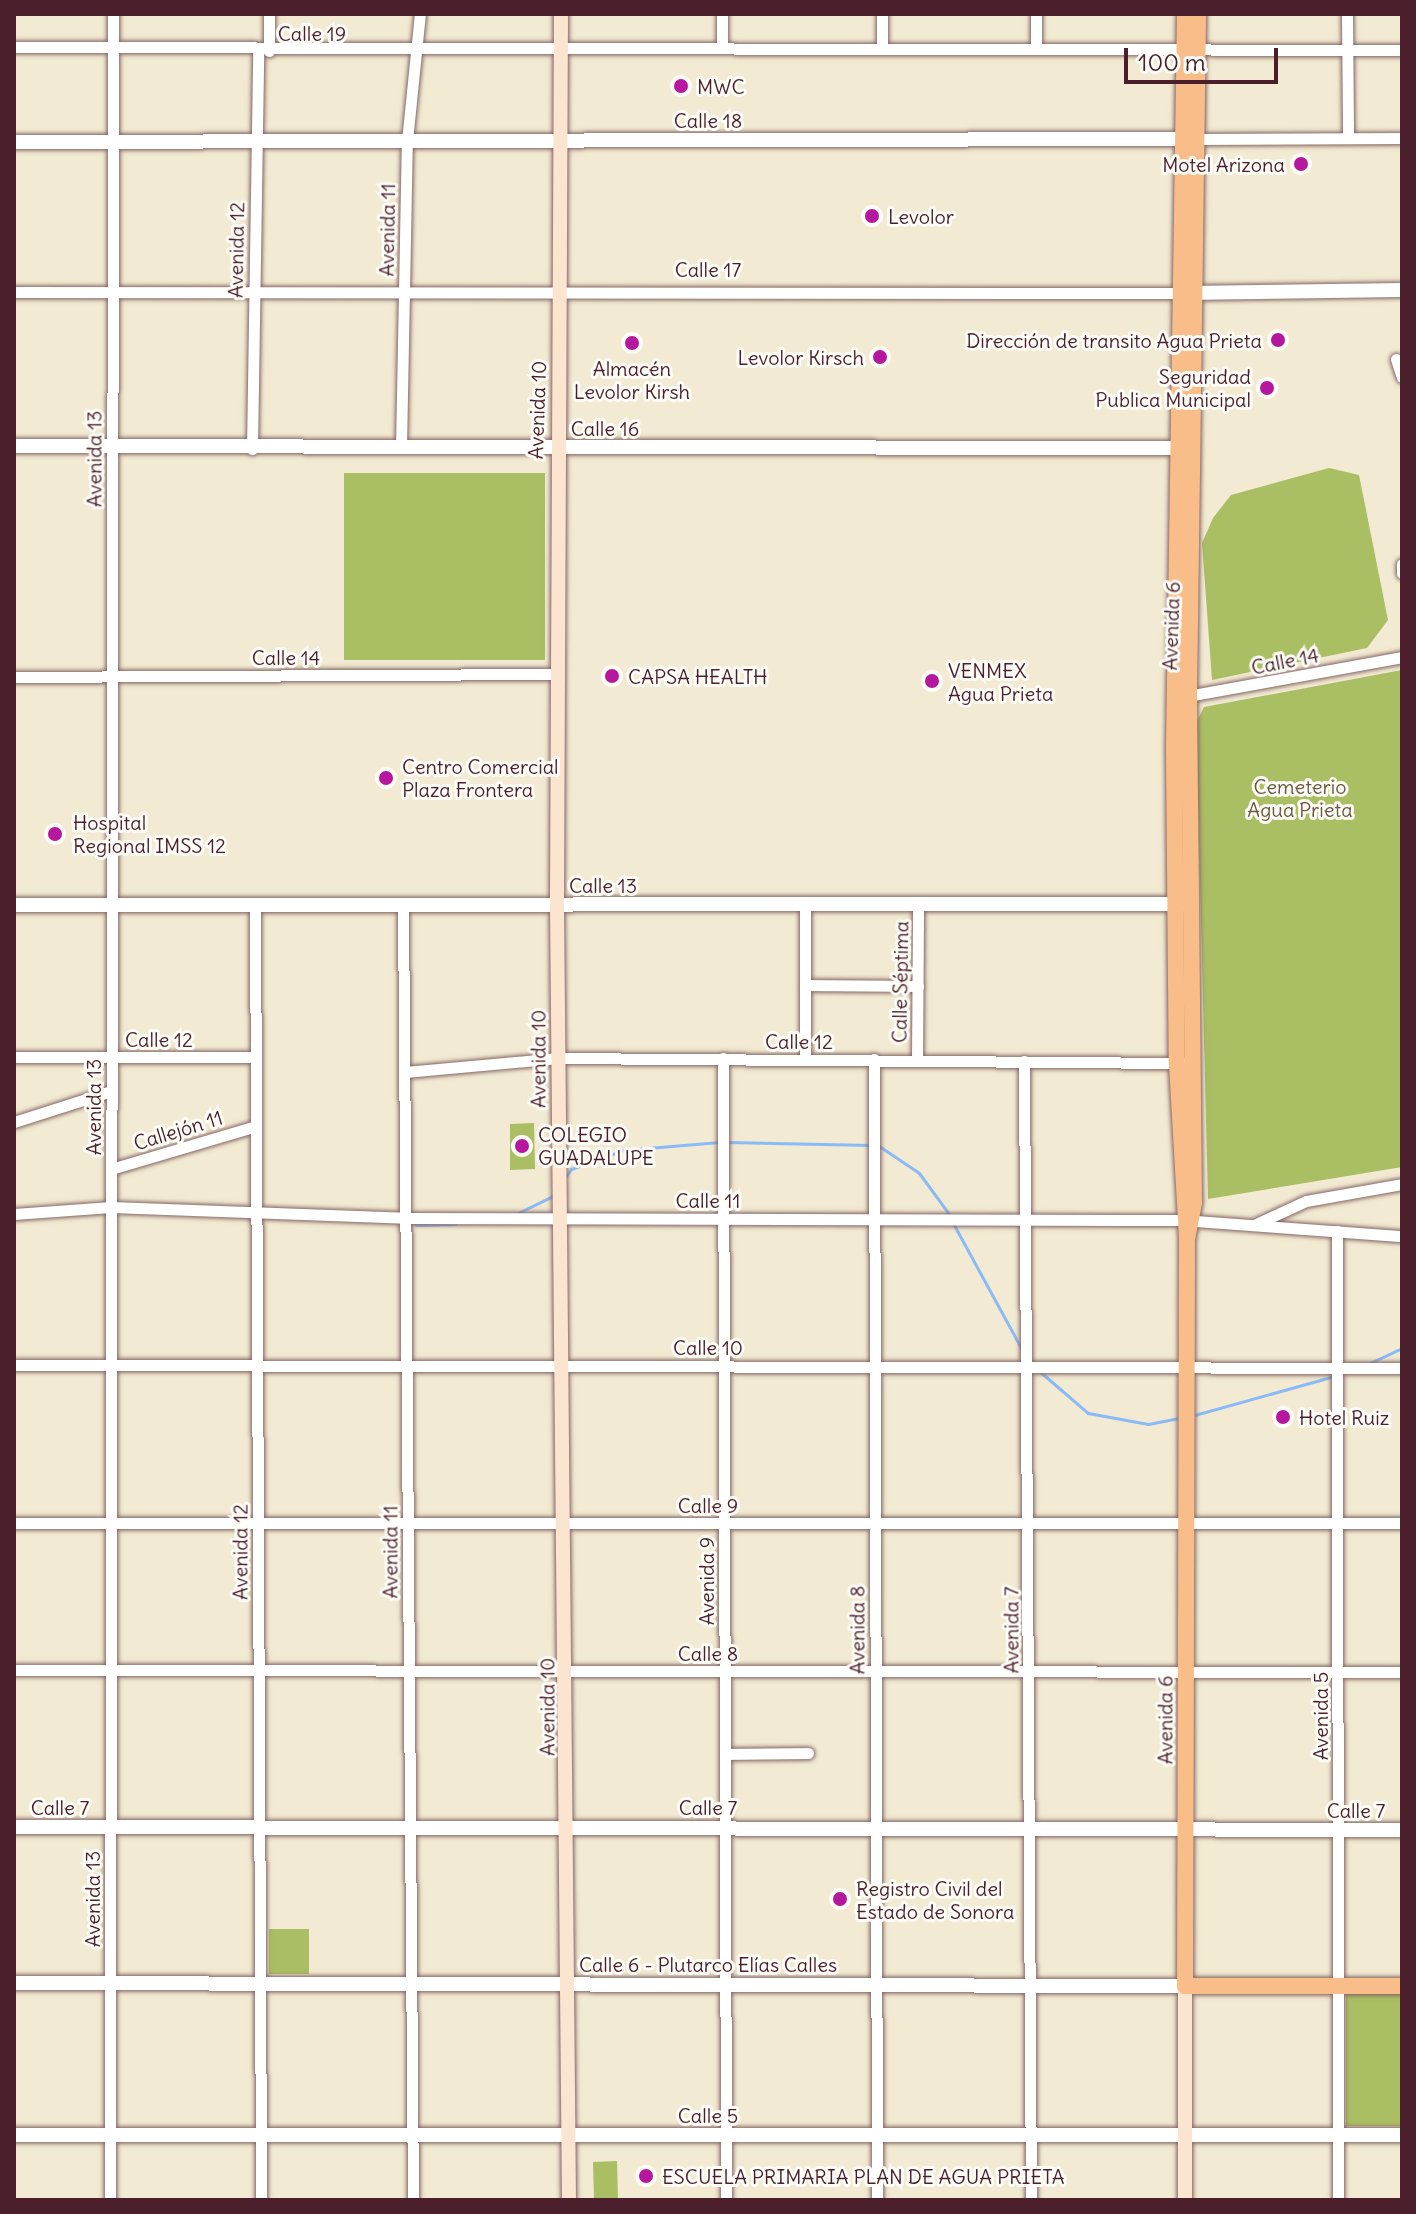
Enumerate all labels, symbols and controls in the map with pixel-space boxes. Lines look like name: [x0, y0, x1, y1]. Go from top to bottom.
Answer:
street label: Calle 19: [278, 21, 346, 45]
scale bar: [1128, 32, 1282, 82]
text: 100 m: [1138, 47, 1206, 77]
place label: MWC: [697, 74, 745, 98]
marker: MWC: [672, 77, 690, 95]
street label: Calle 18: [674, 108, 742, 132]
place label: Motel Arizona: [1162, 152, 1285, 176]
marker: Motel Arizona: [1292, 155, 1310, 173]
street label: Avenida 11: [374, 183, 400, 277]
street label: Avenida 12: [223, 202, 249, 298]
place label: Levolor: [888, 204, 954, 228]
marker: Levolor: [863, 207, 881, 225]
street label: Calle 17: [675, 257, 741, 281]
place label: Dirección de transito Agua Prieta: [966, 328, 1262, 352]
marker: Dirección de transito Agua Prieta: [1269, 331, 1287, 349]
marker: Almacén Levolor Kirsh: [623, 334, 641, 352]
place label: Levolor Kirsch: [738, 345, 864, 369]
marker: Levolor Kirsch: [871, 348, 889, 366]
place label: Almacén Levolor Kirsh: [574, 356, 690, 403]
street label: Avenida 10: [523, 360, 551, 460]
place label: Seguridad Publica Municipal: [1095, 364, 1251, 411]
marker: Seguridad Publica Municipal: [1258, 379, 1276, 397]
street label: Avenida 13: [82, 411, 106, 507]
street label: Calle 16: [571, 416, 639, 440]
street label: Avenida 6: [1157, 581, 1185, 671]
street label: Calle 14: [1249, 643, 1321, 679]
street label: Calle 14: [252, 645, 320, 669]
place label: VENMEX Agua Prieta: [948, 658, 1053, 705]
place label: CAPSA HEALTH: [628, 664, 767, 688]
marker: CAPSA HEALTH: [603, 667, 621, 685]
marker: VENMEX Agua Prieta: [923, 672, 941, 690]
place label: Centro Comercial Plaza Frontera: [402, 754, 559, 801]
marker: Centro Comercial Plaza Frontera: [377, 769, 395, 787]
park label: Cemeterio Agua Prieta: [1247, 775, 1353, 822]
place label: Hospital Regional IMSS 12: [73, 810, 226, 857]
marker: Hospital Regional IMSS 12: [44, 823, 66, 845]
street label: Calle 13: [569, 873, 637, 897]
street label: Calle Séptima: [887, 921, 913, 1043]
street label: Avenida 10: [526, 1010, 550, 1108]
street label: Calle 12: [125, 1027, 193, 1051]
street label: Calle 12: [765, 1029, 833, 1053]
street label: Avenida 13: [81, 1059, 105, 1155]
street label: Callejón 11: [130, 1105, 226, 1155]
place label: COLEGIO GUADALUPE: [538, 1122, 654, 1169]
marker: COLEGIO GUADALUPE: [513, 1137, 531, 1155]
street label: Calle 11: [676, 1188, 740, 1212]
street label: Calle 10: [673, 1335, 743, 1359]
place label: Hotel Ruiz: [1299, 1405, 1389, 1429]
marker: Hotel Ruiz: [1274, 1408, 1292, 1426]
street label: Calle 9: [678, 1493, 738, 1517]
street label: Avenida 12: [228, 1504, 252, 1600]
street label: Avenida 11: [378, 1505, 402, 1599]
street label: Avenida 9: [694, 1537, 718, 1625]
street label: Avenida 8: [845, 1586, 869, 1674]
street label: Avenida 7: [999, 1587, 1023, 1673]
street label: Calle 8: [678, 1641, 738, 1665]
street label: Avenida 10: [535, 1658, 559, 1756]
street label: Avenida 5: [1308, 1672, 1332, 1760]
street label: Avenida 6: [1153, 1676, 1177, 1764]
street label: Calle 7: [31, 1795, 89, 1819]
street label: Calle 7: [679, 1795, 737, 1819]
street label: Calle 7: [1327, 1798, 1385, 1822]
street label: Avenida 13: [80, 1851, 104, 1947]
place label: Registro Civil del Estado de Sonora: [856, 1876, 1014, 1923]
marker: Registro Civil del Estado de Sonora: [831, 1890, 849, 1908]
street label: Calle 6 - Plutarco Elías Calles: [579, 1952, 837, 1976]
street label: Calle 5: [678, 2103, 738, 2127]
place label: ESCUELA PRIMARIA PLAN DE AGUA PRIETA: [662, 2164, 1065, 2188]
marker: ESCUELA PRIMARIA PLAN DE AGUA PRIETA: [637, 2167, 655, 2185]

